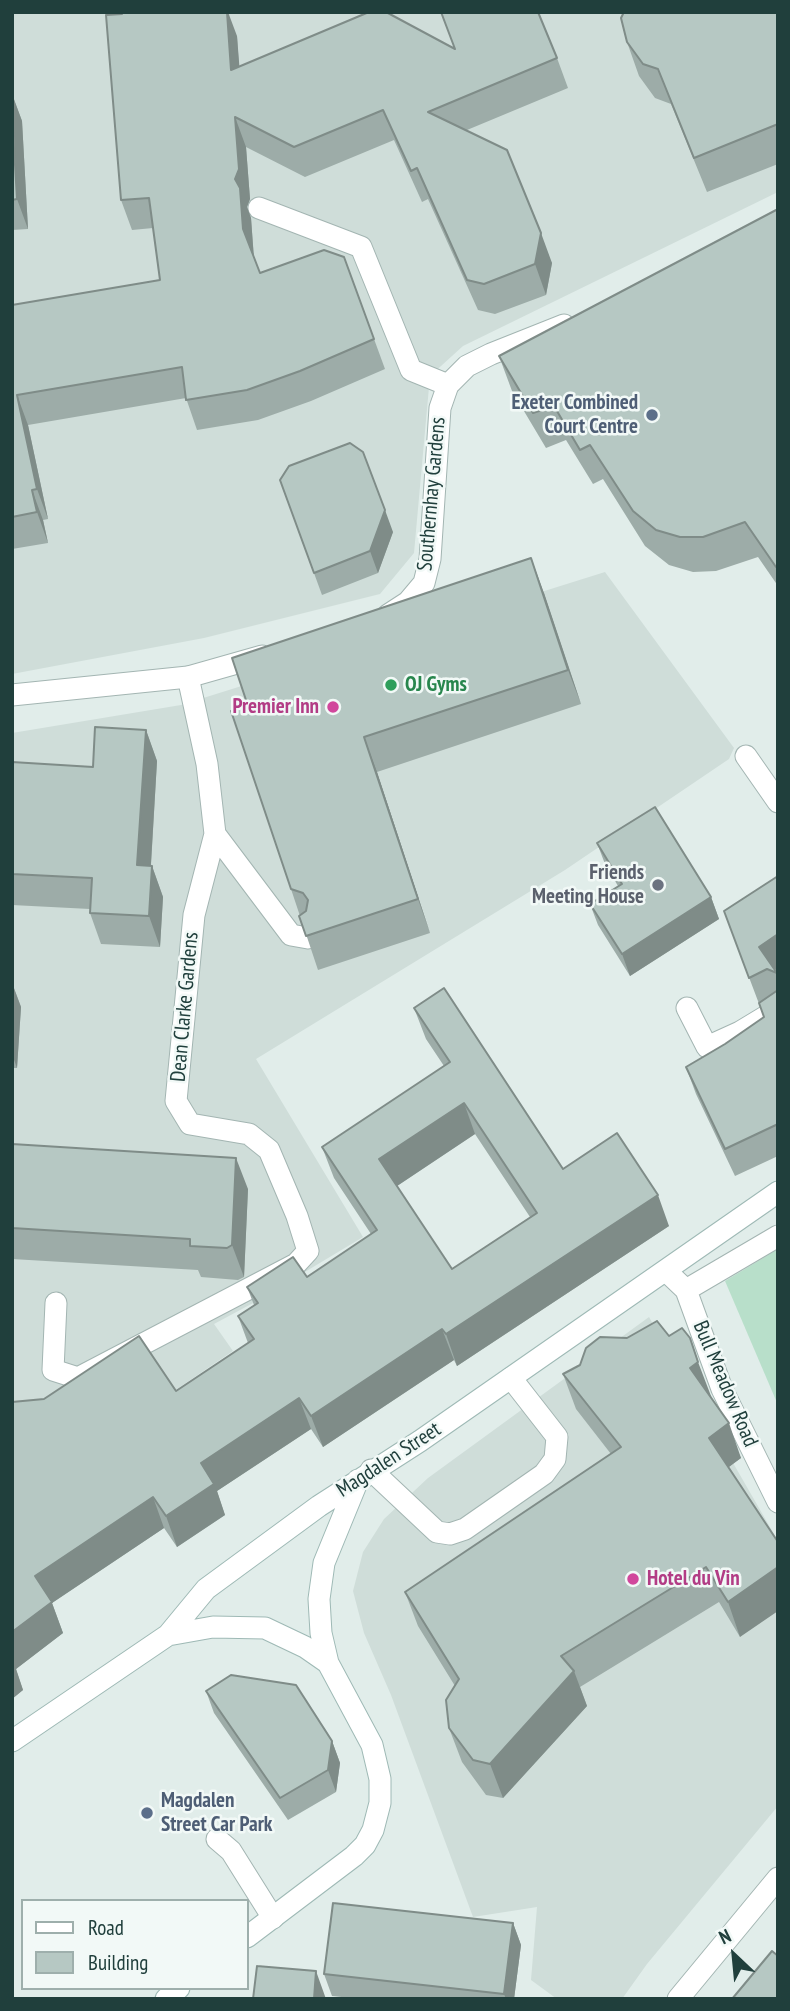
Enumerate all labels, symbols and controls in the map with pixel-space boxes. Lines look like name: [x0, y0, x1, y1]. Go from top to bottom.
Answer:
place label: Exeter Combined Court Centre: [512, 390, 638, 440]
marker: Exeter Combined Court Centre: [644, 407, 660, 423]
street label: Southernhay Gardens: [413, 416, 451, 572]
place label: OJ Gyms: [405, 672, 467, 698]
marker: OJ Gyms: [383, 677, 399, 693]
place label: Premier Inn: [232, 694, 319, 720]
marker: Premier Inn: [325, 699, 341, 715]
place label: Friends Meeting House: [532, 860, 644, 910]
marker: Friends Meeting House: [650, 877, 666, 893]
street label: Dean Clarke Gardens: [166, 931, 204, 1083]
street label: Bull Meadow Road: [687, 1317, 763, 1451]
street label: Magdalen Street: [332, 1417, 446, 1503]
place label: Hotel du Vin: [647, 1566, 740, 1592]
marker: Hotel du Vin: [625, 1571, 641, 1587]
place label: Magdalen Street Car Park: [161, 1788, 272, 1838]
marker: Magdalen Street Car Park: [139, 1805, 155, 1821]
legend: [21, 1899, 248, 1990]
text: Road: [88, 1914, 124, 1941]
north arrow: [699, 1920, 769, 1990]
text: N: [715, 1923, 735, 1949]
text: Building: [88, 1949, 148, 1976]

